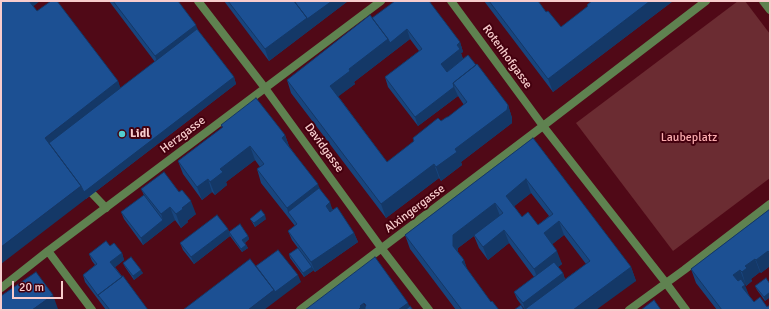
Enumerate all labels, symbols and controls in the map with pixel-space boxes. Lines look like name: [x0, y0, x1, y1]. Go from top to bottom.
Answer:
street label: Rotenhofgasse: [479, 22, 535, 92]
street label: Herzgasse: [158, 113, 208, 157]
street label: Davidgasse: [301, 121, 347, 175]
place label: Lidl: [130, 127, 150, 141]
marker: Lidl: [117, 129, 127, 139]
park label: Laubeplatz: [661, 131, 717, 145]
street label: Alxingergasse: [382, 182, 448, 236]
scale bar: [14, 273, 65, 299]
text: 20 m: [19, 280, 44, 295]

